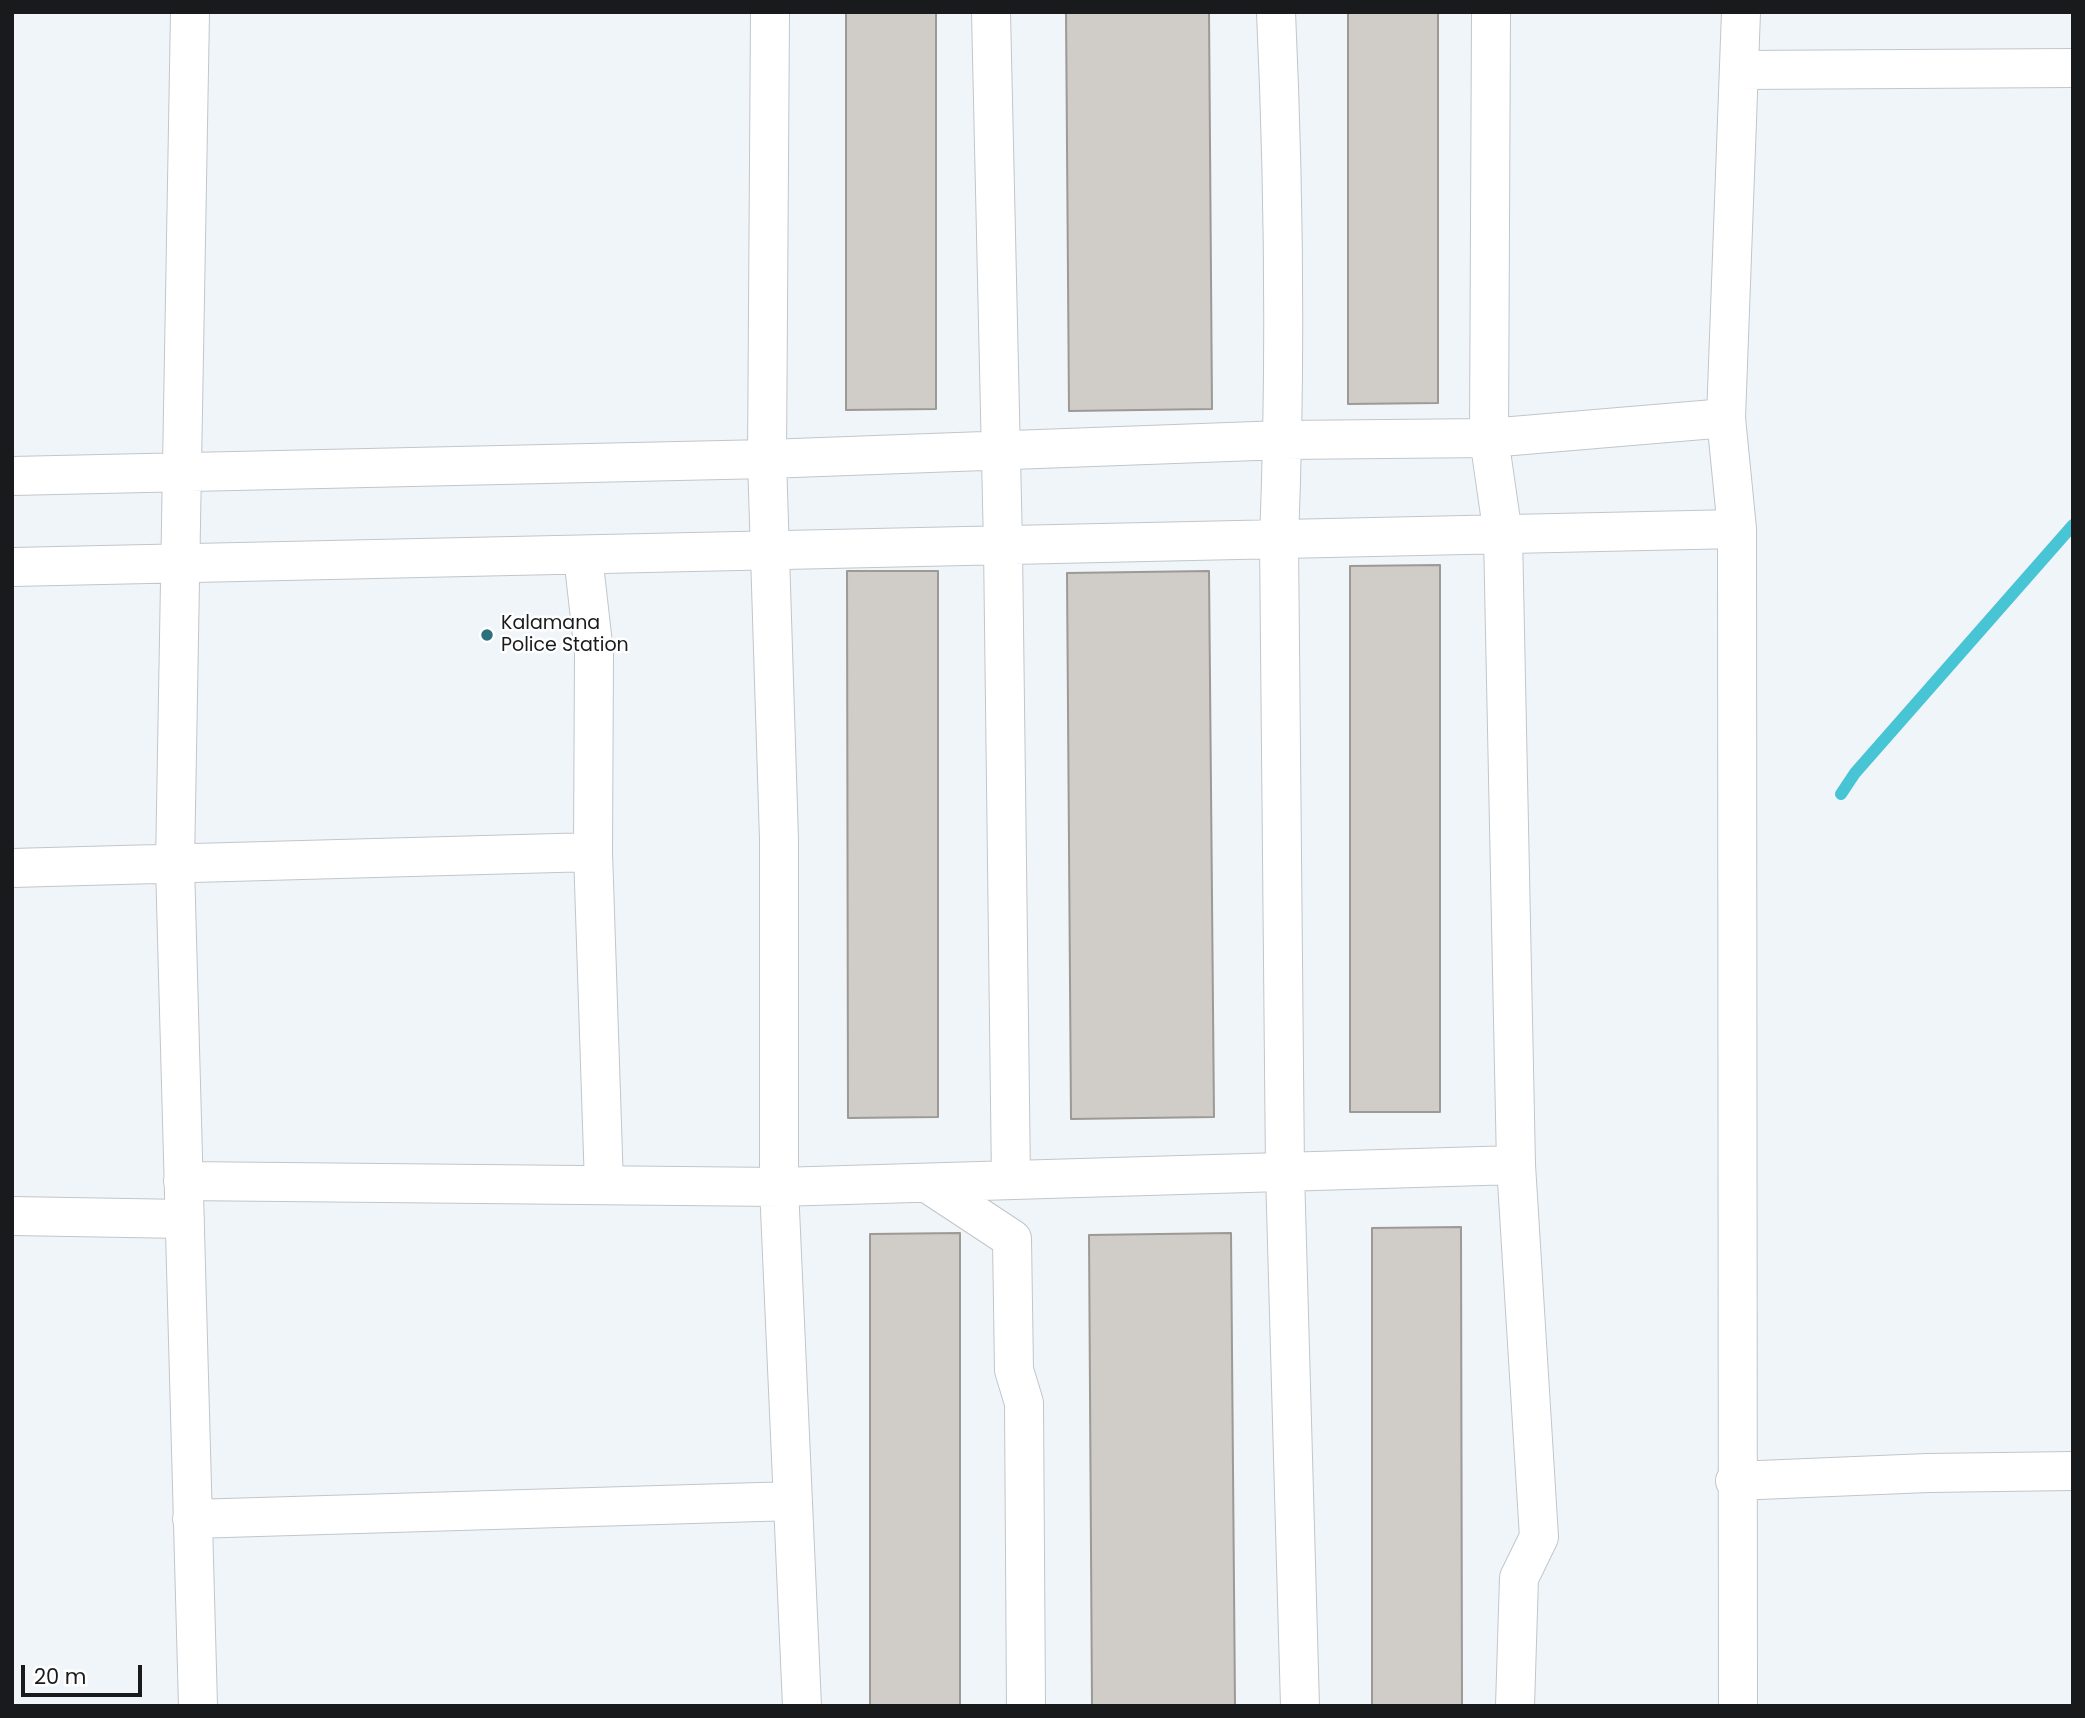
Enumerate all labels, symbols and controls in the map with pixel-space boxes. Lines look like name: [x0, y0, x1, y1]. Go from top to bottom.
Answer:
place label: Kalamana Police Station: [501, 613, 629, 657]
marker: Kalamana Police Station: [479, 627, 495, 643]
scale bar: [24, 1652, 145, 1696]
text: 20 m: [34, 1662, 87, 1691]

